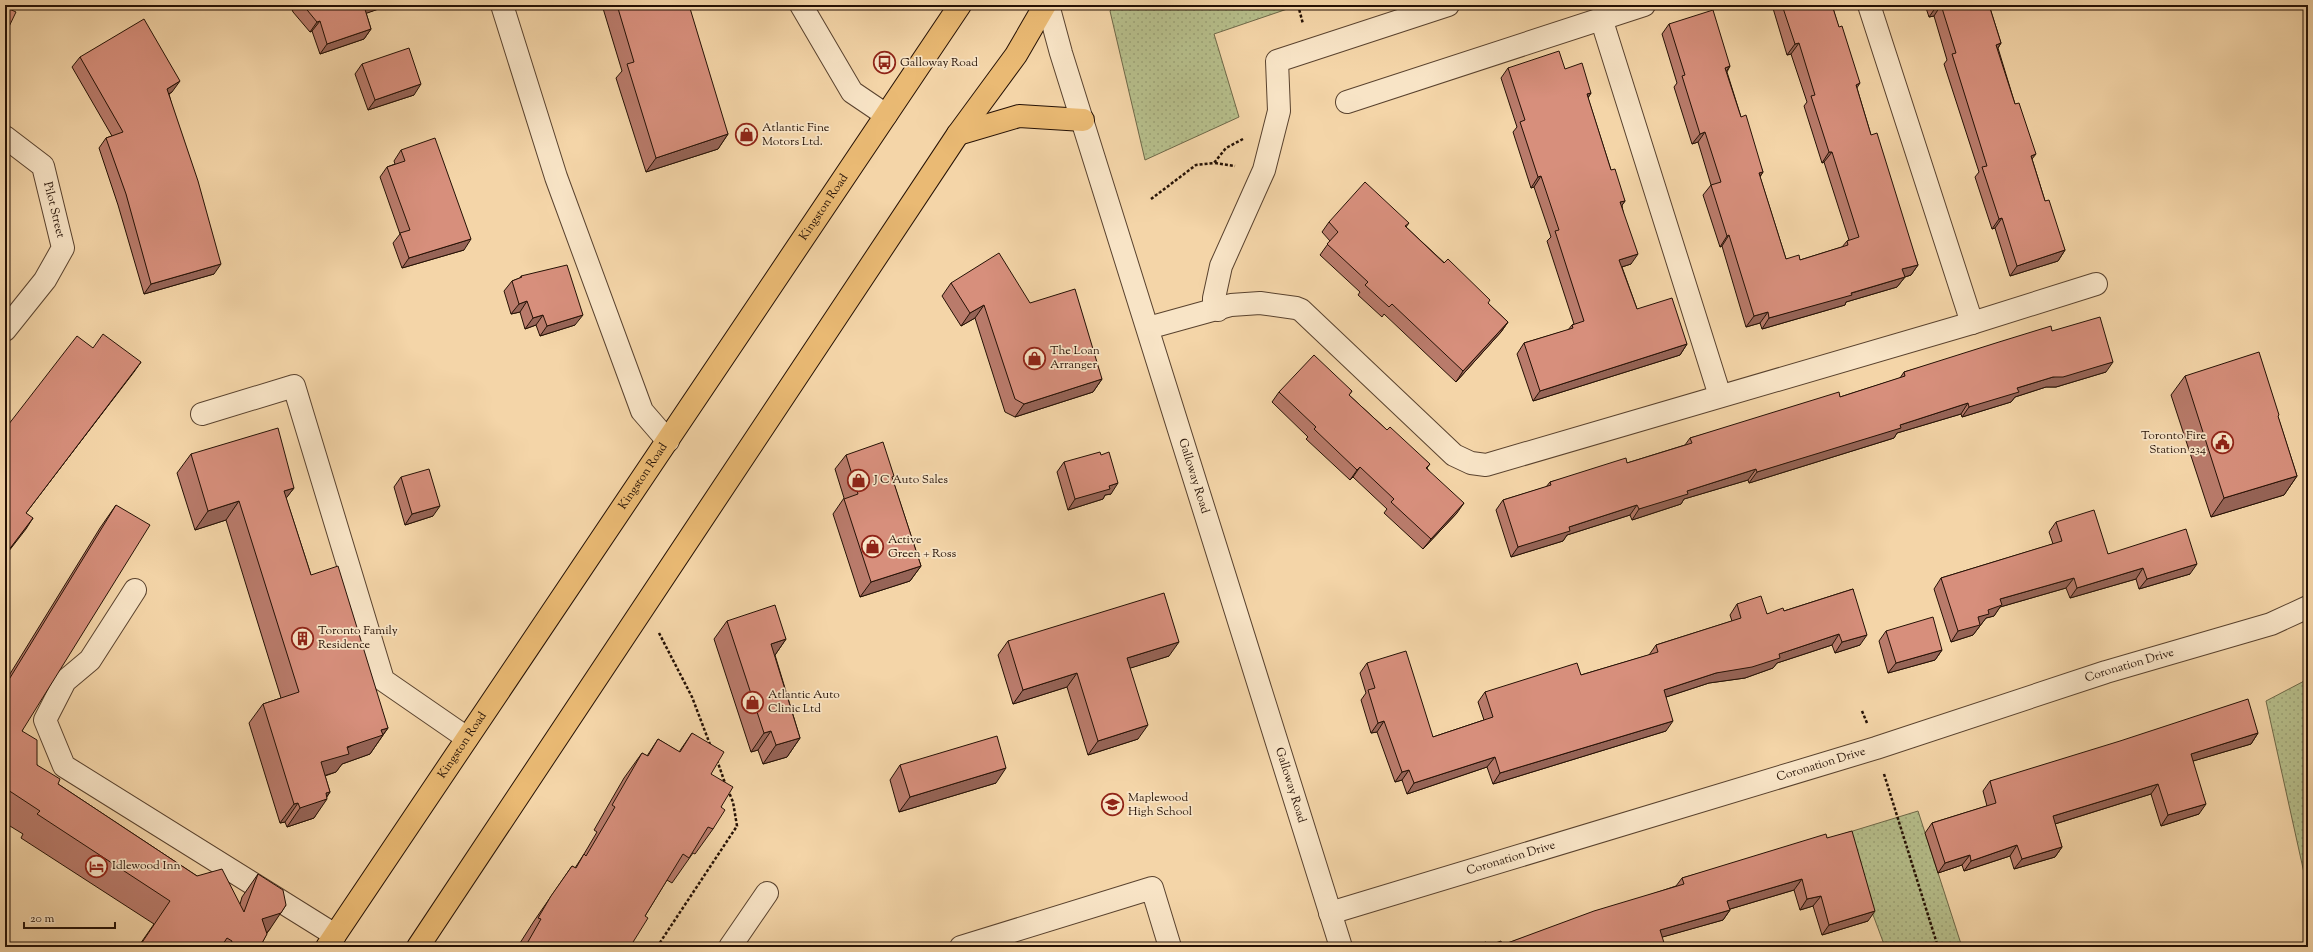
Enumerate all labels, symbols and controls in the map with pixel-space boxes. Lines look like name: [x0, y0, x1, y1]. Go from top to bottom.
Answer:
bus stop icon: Galloway Road: [872, 50, 898, 76]
place label: Galloway Road: [900, 54, 978, 72]
place label: Atlantic Fine Motors Ltd.: [762, 119, 830, 151]
shop icon: Atlantic Fine Motors Ltd.: [733, 122, 759, 148]
street label: Kingston Road: [795, 170, 853, 244]
street label: Pilot Street: [38, 180, 69, 240]
place label: The Loan Arranger: [1050, 342, 1100, 374]
shop icon: The Loan Arranger: [1022, 345, 1048, 371]
place label: Toronto Fire Station 234: [2141, 427, 2206, 459]
public building icon: Toronto Fire Station 234: [2209, 430, 2235, 456]
street label: Galloway Road: [1173, 436, 1214, 516]
street label: Kingston Road: [614, 439, 672, 513]
shop icon: J C Auto Sales: [846, 467, 872, 493]
place label: J C Auto Sales: [873, 471, 948, 489]
place label: Active Green + Ross: [888, 531, 957, 563]
shop icon: Active Green + Ross: [859, 534, 885, 560]
place label: Toronto Family Residence: [318, 622, 398, 654]
building icon: Toronto Family Residence: [289, 625, 315, 651]
street label: Coronation Drive: [2083, 644, 2177, 687]
place label: Atlantic Auto Clinic Ltd: [768, 686, 840, 718]
shop icon: Atlantic Auto Clinic Ltd: [740, 689, 766, 715]
street label: Kingston Road: [434, 708, 492, 782]
street label: Coronation Drive: [1774, 743, 1868, 787]
street label: Galloway Road: [1270, 745, 1311, 825]
place label: Maplewood High School: [1128, 789, 1193, 821]
school or university icon: Maplewood High School: [1100, 792, 1126, 818]
street label: Coronation Drive: [1464, 836, 1558, 880]
hotel icon: Idlewood Inn: [84, 853, 110, 879]
place label: Idlewood Inn: [112, 857, 181, 875]
scale bar: [24, 904, 115, 930]
text: 20 m: [30, 910, 55, 928]

